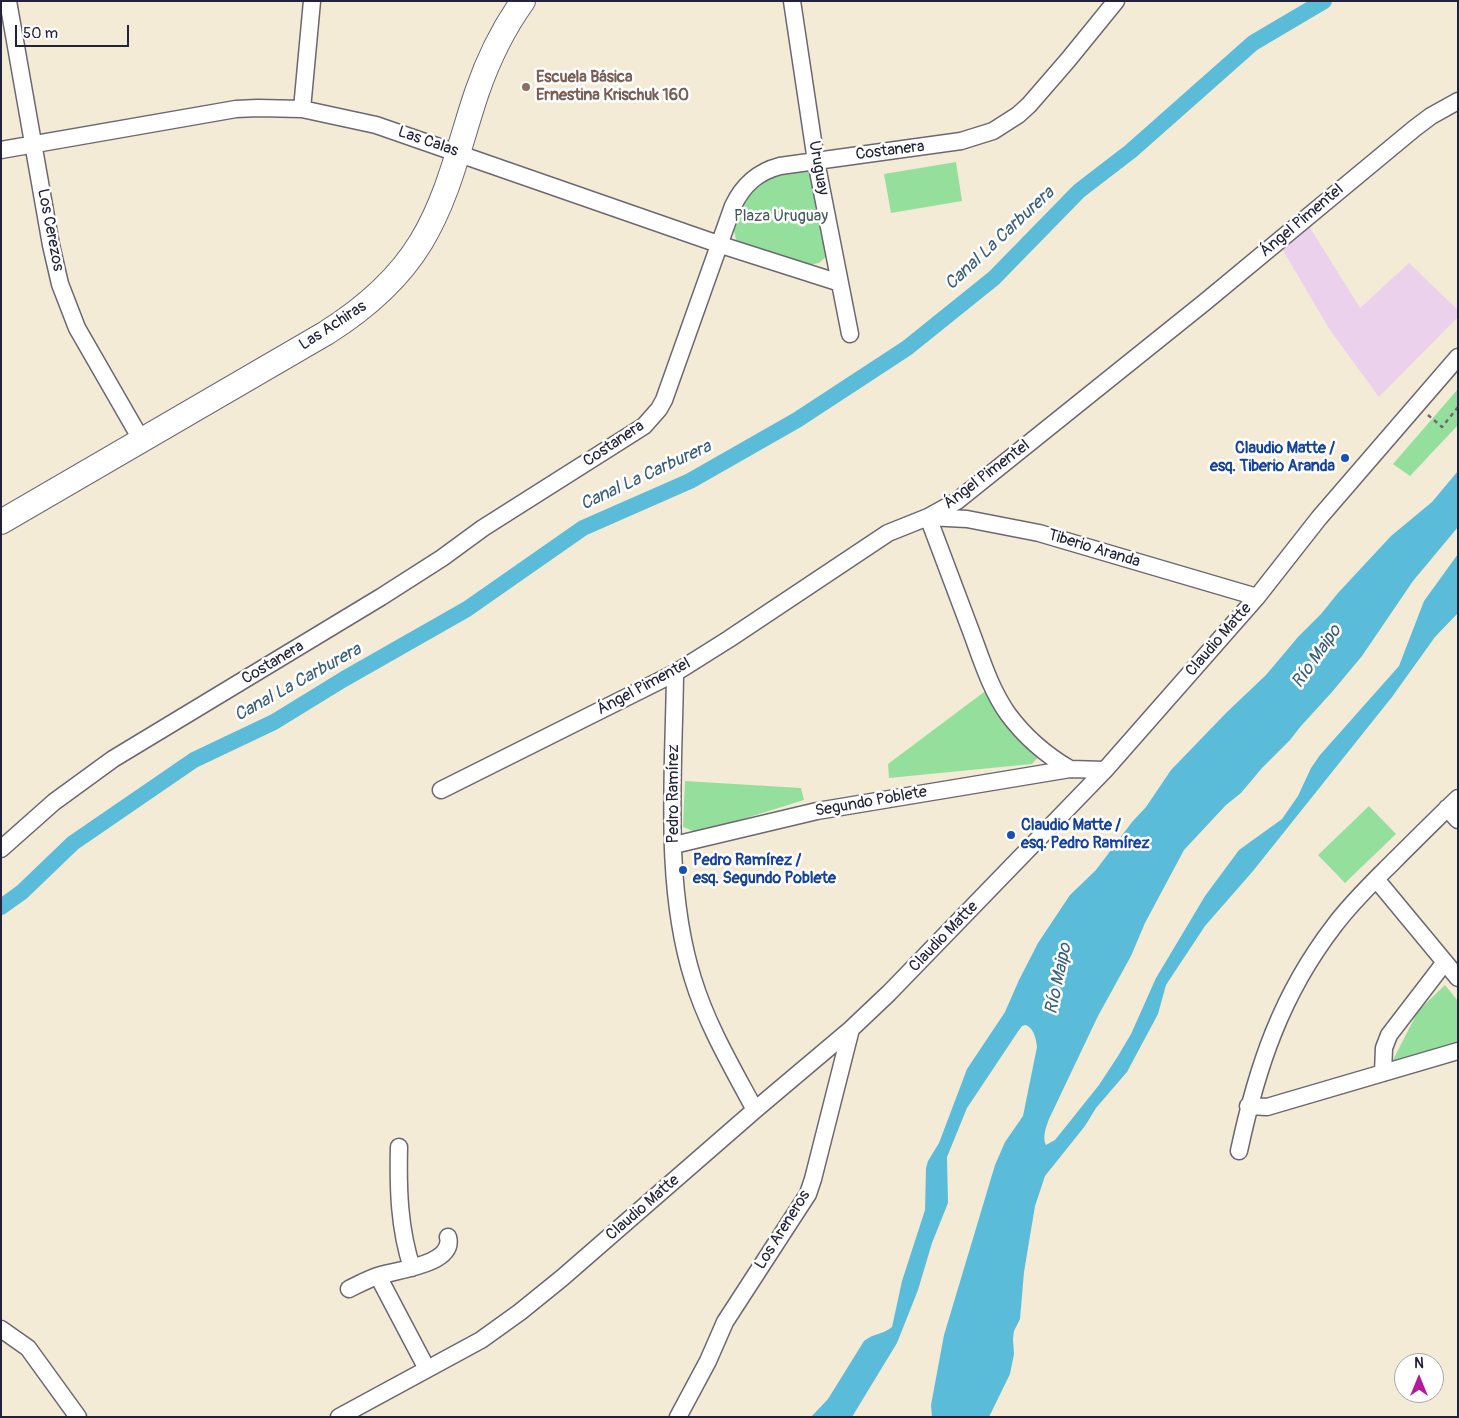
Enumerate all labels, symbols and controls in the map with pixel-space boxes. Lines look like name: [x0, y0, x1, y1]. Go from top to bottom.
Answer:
scale bar: [18, 15, 131, 47]
text: 50 m: [23, 24, 58, 43]
place label: Escuela Básica Ernestina Krischuk 160: [536, 68, 689, 106]
marker: Escuela Básica Ernestina Krischuk 160: [520, 81, 532, 93]
street label: Las Calas: [395, 123, 461, 161]
street label: Costanera: [855, 137, 925, 165]
street label: Uruguay: [804, 139, 832, 197]
street label: Ángel Pimentel: [1256, 180, 1348, 262]
water label: Canal La Carburera: [941, 183, 1059, 295]
street label: Los Cerezos: [33, 187, 67, 273]
park label: Plaza Uruguay: [734, 207, 828, 227]
street label: Las Achiras: [296, 297, 370, 355]
street label: Costanera: [580, 417, 648, 471]
water label: Canal La Carburera: [577, 436, 715, 516]
street label: Ángel Pimentel: [940, 436, 1034, 514]
place label: Claudio Matte / esq. Tiberio Aranda: [1210, 439, 1335, 477]
marker: Claudio Matte / esq. Tiberio Aranda: [1339, 452, 1351, 464]
street label: Tiberio Aranda: [1046, 526, 1142, 572]
street label: Claudio Matte: [1182, 599, 1256, 681]
water label: Río Maipo: [1288, 621, 1346, 693]
street label: Costanera: [238, 637, 308, 689]
water label: Canal La Carburera: [231, 639, 365, 727]
street label: Ángel Pimentel: [594, 654, 694, 720]
street label: Pedro Ramírez: [664, 744, 684, 844]
street label: Segundo Poblete: [814, 783, 928, 821]
place label: Claudio Matte / esq. Pedro Ramírez: [1021, 816, 1150, 854]
marker: Claudio Matte / esq. Pedro Ramírez: [1005, 829, 1017, 841]
place label: Pedro Ramírez / esq. Segundo Poblete: [693, 851, 836, 889]
marker: Pedro Ramírez / esq. Segundo Poblete: [677, 864, 689, 876]
street label: Claudio Matte: [906, 898, 982, 976]
water label: Río Maipo: [1041, 942, 1077, 1016]
street label: Claudio Matte: [602, 1171, 684, 1245]
street label: Los Areneros: [751, 1187, 815, 1273]
north arrow: [1394, 1353, 1444, 1403]
text: N: [1414, 1355, 1424, 1372]

